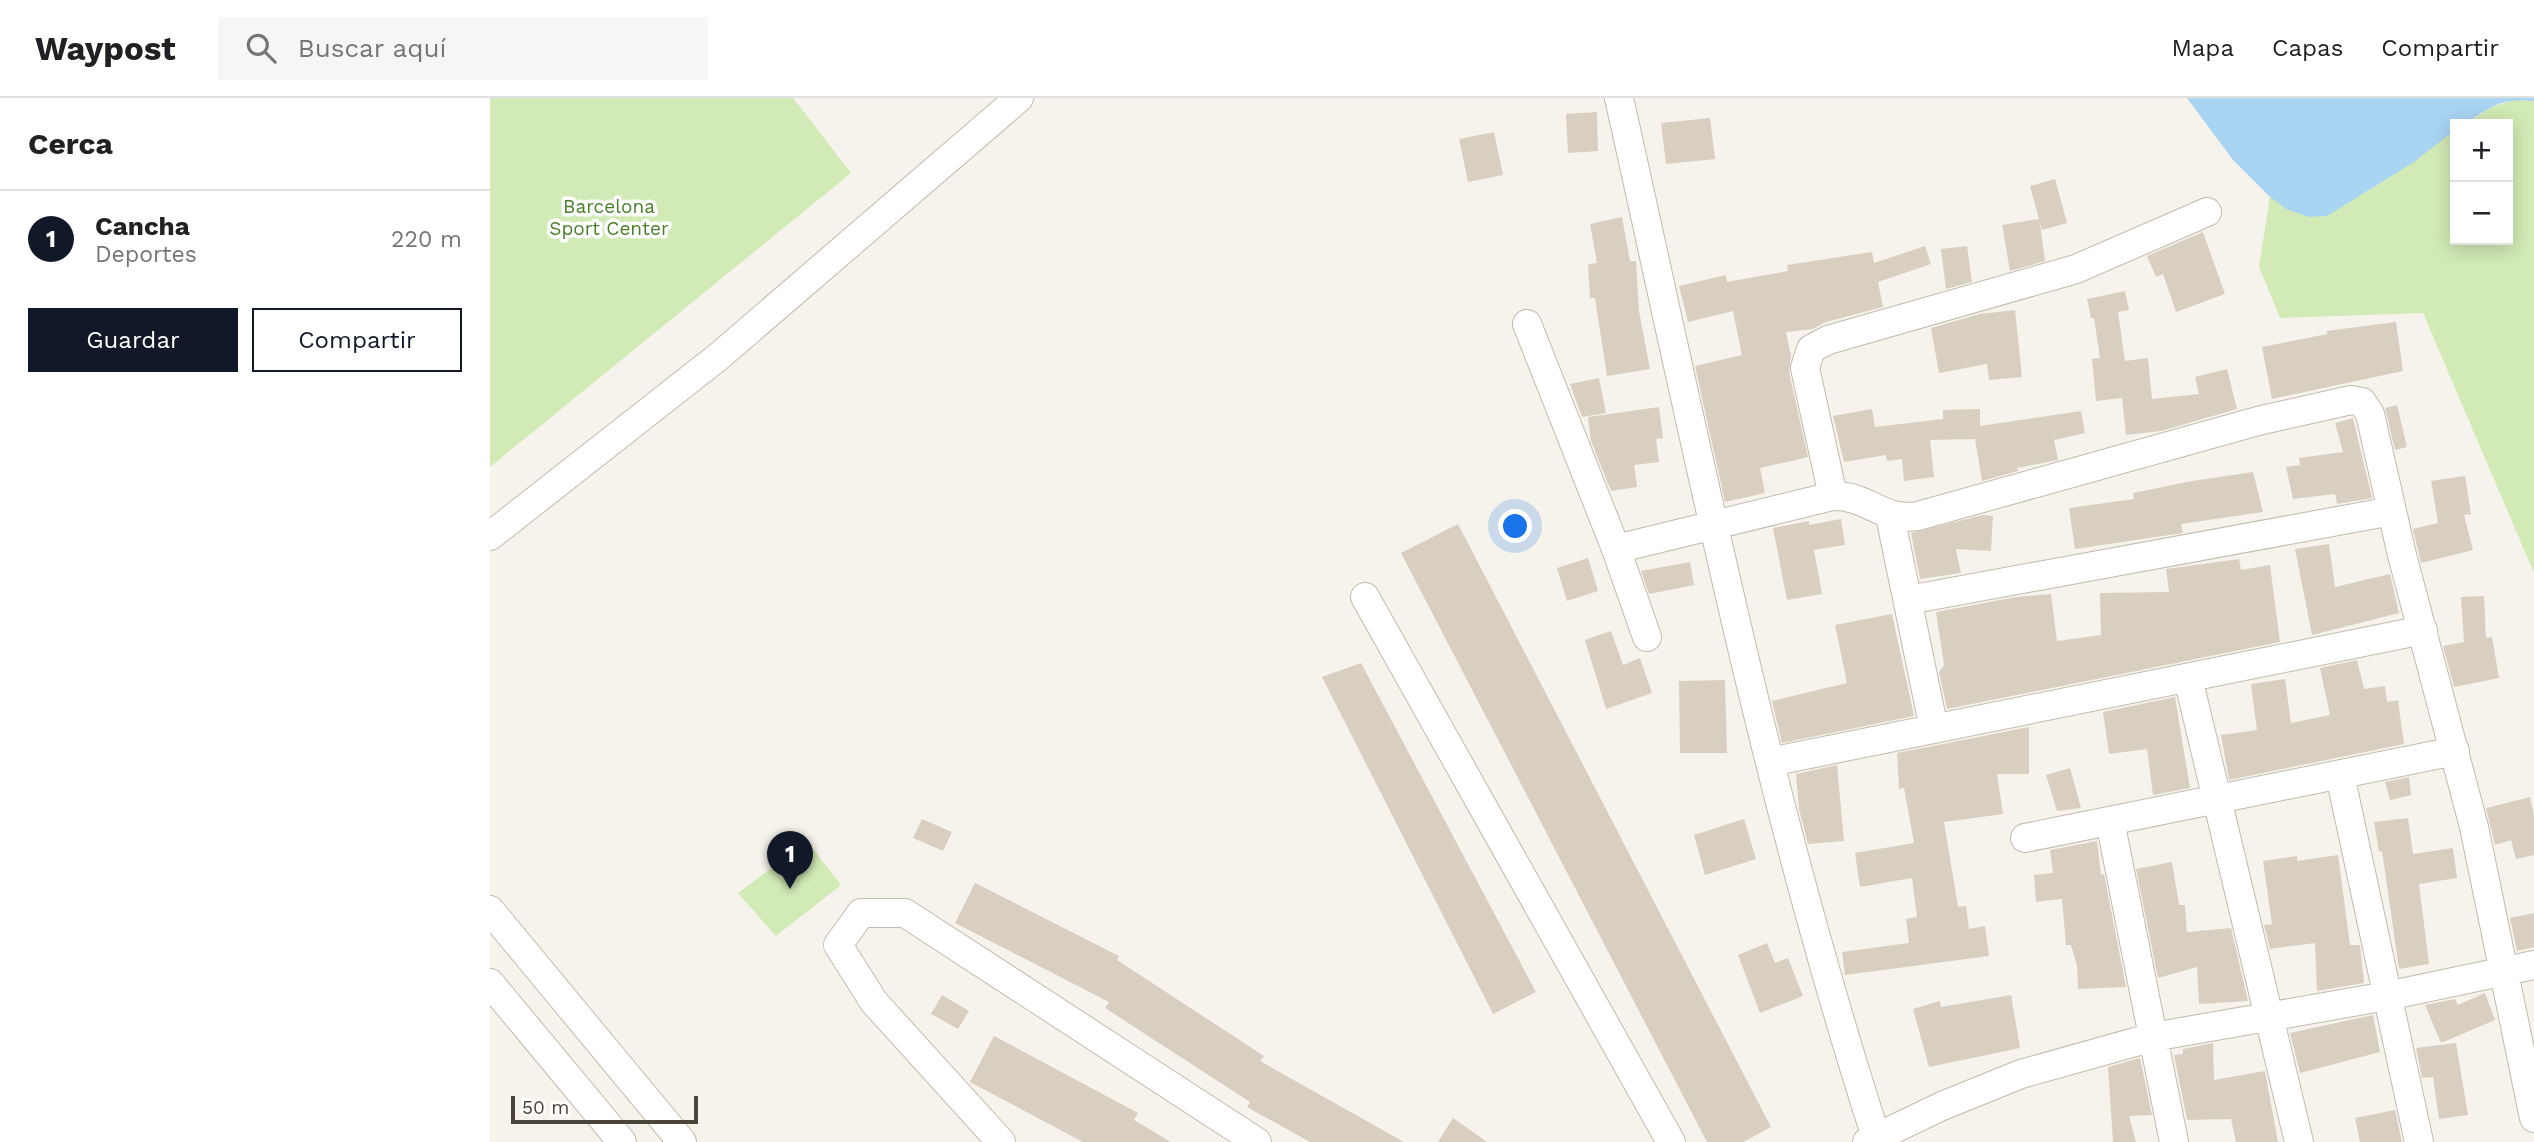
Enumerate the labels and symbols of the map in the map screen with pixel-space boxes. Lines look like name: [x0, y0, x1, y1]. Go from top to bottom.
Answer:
park label: Barcelona Sport Center: [549, 195, 669, 240]
your location: [1498, 509, 1532, 543]
pin: 1: [767, 831, 813, 889]
scale bar: [511, 1093, 698, 1125]

